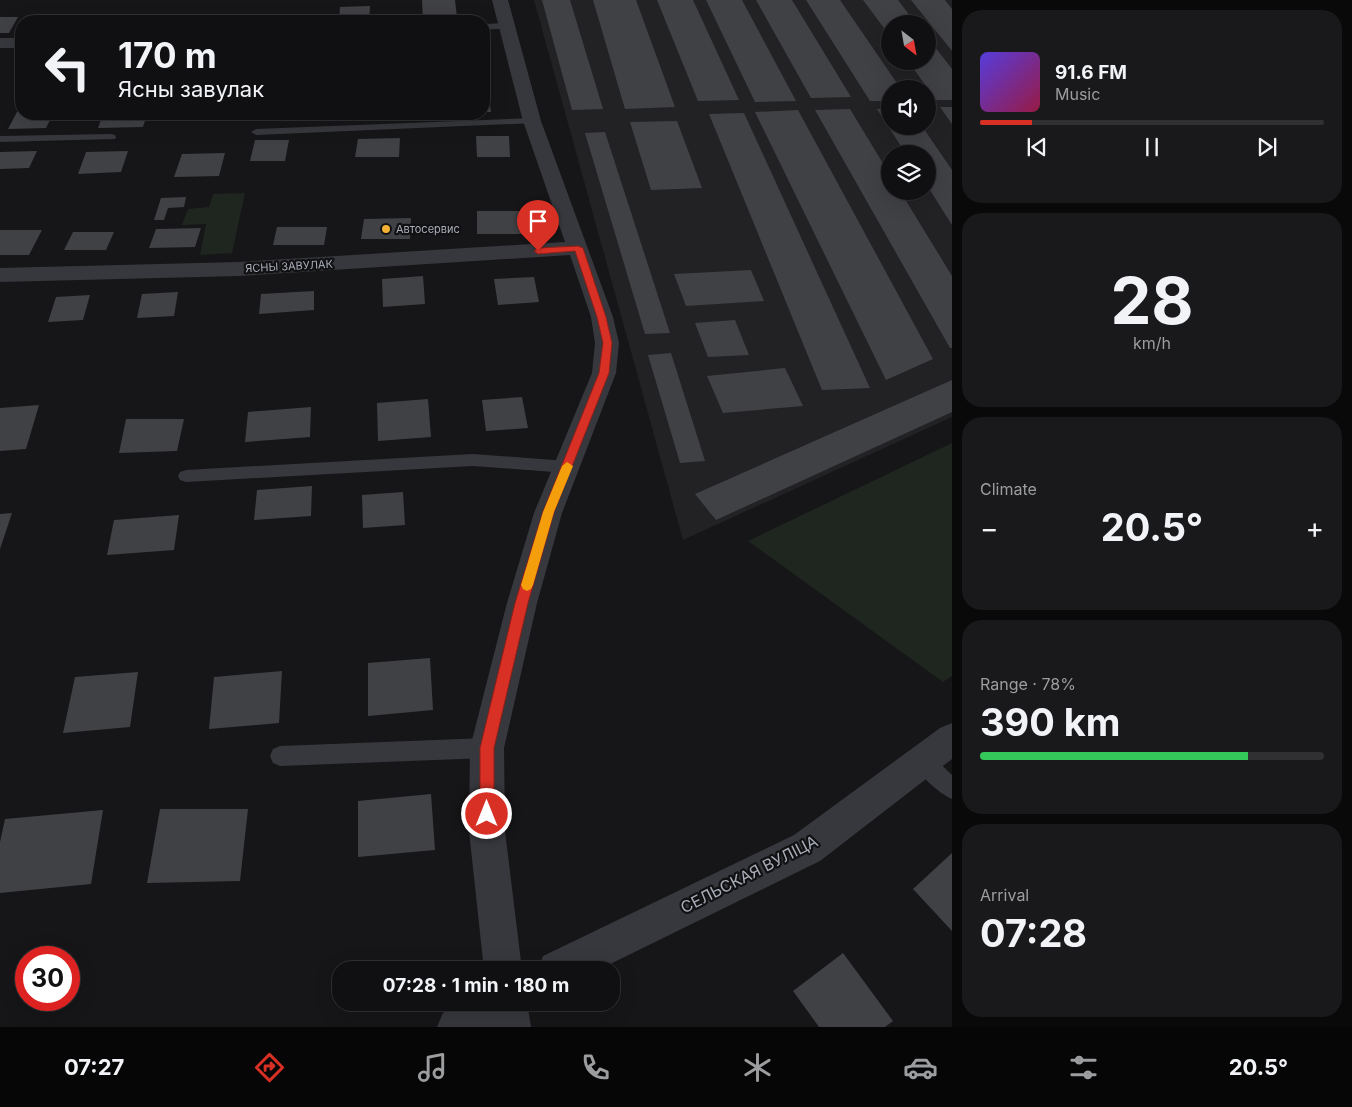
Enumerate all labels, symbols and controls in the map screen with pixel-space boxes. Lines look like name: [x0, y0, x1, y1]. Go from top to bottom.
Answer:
north arrow: [881, 15, 936, 70]
map controls: [881, 15, 936, 200]
text: 170 m: [118, 34, 217, 76]
icon: left: [35, 35, 100, 100]
text: 91.6 FM: [1055, 61, 1127, 84]
text: Ясны завулак: [118, 76, 264, 102]
button: sound: [881, 80, 936, 135]
text: Music: [1055, 84, 1100, 104]
icon: previous: [1023, 133, 1051, 161]
icon: pause: [1138, 133, 1166, 161]
icon: next: [1253, 133, 1281, 161]
button: layers: [881, 145, 936, 200]
pin: [517, 200, 559, 251]
icon: arrive: [524, 207, 552, 235]
place label: Автосервис: [396, 222, 460, 236]
marker: Автосервис: [380, 223, 392, 235]
street label: ЯСНЫ ЗАВУЛАК: [245, 257, 334, 275]
text: 28: [1110, 261, 1194, 340]
text: km/h: [1133, 333, 1171, 353]
text: Climate: [980, 479, 1037, 499]
text: 20.5°: [1101, 504, 1203, 550]
text: −: [980, 511, 999, 545]
text: +: [1305, 511, 1324, 545]
text: Range · 78%: [980, 674, 1076, 694]
text: 390 km: [980, 699, 1121, 745]
position arrow: [460, 787, 512, 839]
street label: СЕЛЬСКАЯ ВУЛІЦА: [677, 831, 821, 917]
text: Arrival: [980, 885, 1029, 905]
text: 07:28: [980, 910, 1087, 956]
speed limit sign: 30: [15, 946, 80, 1011]
text: 07:28 · 1 min · 180 m: [383, 974, 569, 997]
icon: directions: [252, 1050, 287, 1085]
icon: music: [415, 1050, 450, 1085]
icon: phone: [578, 1050, 613, 1085]
icon: climate: [740, 1050, 775, 1085]
icon: car: [903, 1050, 938, 1085]
icon: filters: [1066, 1050, 1101, 1085]
text: 07:27: [64, 1054, 124, 1080]
text: 20.5°: [1229, 1054, 1288, 1080]

